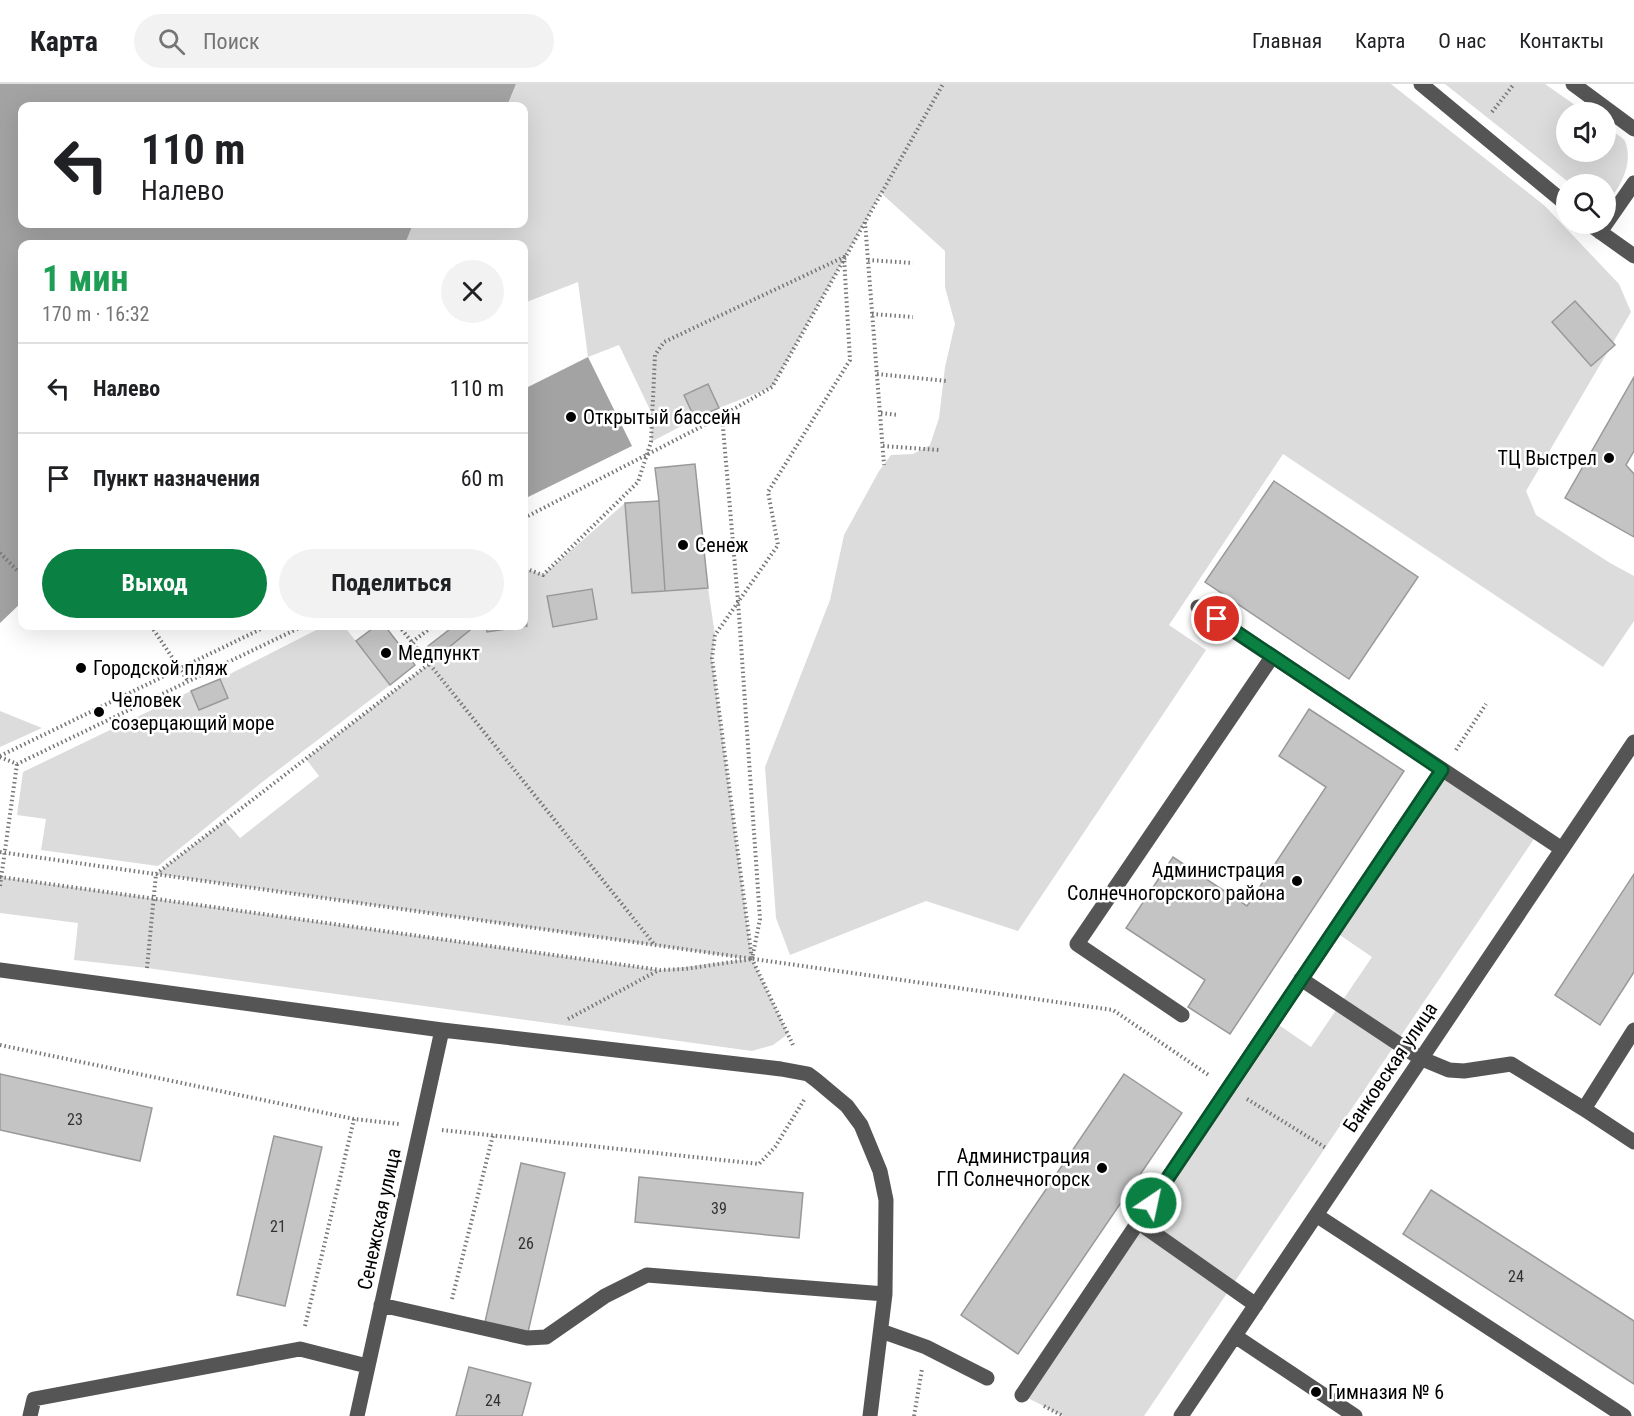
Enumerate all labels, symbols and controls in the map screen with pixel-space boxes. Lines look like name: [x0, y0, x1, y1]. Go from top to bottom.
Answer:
search box: [134, 14, 554, 68]
text: Карта: [30, 25, 98, 58]
icon: search: [155, 25, 188, 58]
text: Поиск: [203, 29, 260, 54]
text: Главная: [1252, 29, 1322, 53]
text: Карта: [1355, 29, 1405, 53]
text: О нас: [1438, 29, 1486, 53]
text: Контакты: [1519, 29, 1604, 53]
map controls: [1556, 102, 1616, 234]
button: sound: [1556, 102, 1616, 162]
text: 110 m: [141, 125, 246, 174]
icon: left: [42, 126, 120, 204]
button: search: [1556, 174, 1616, 234]
text: Налево: [141, 175, 224, 207]
text: 1 мин: [42, 258, 128, 300]
button: close: [441, 260, 504, 323]
text: 170 m · 16:32: [42, 302, 149, 326]
icon: left: [42, 372, 75, 405]
text: Налево: [93, 376, 160, 401]
text: 110 m: [450, 376, 504, 401]
place label: Открытый бассейн: [583, 405, 741, 429]
marker: Открытый бассейн: [564, 410, 578, 424]
place label: ТЦ Выстрел: [1497, 446, 1597, 470]
marker: ТЦ Выстрел: [1602, 451, 1616, 465]
icon: arrive: [42, 462, 75, 495]
text: Пункт назначения: [93, 466, 260, 491]
text: 60 m: [461, 466, 504, 491]
place label: Сенеж: [695, 533, 749, 557]
marker: Сенеж: [676, 538, 690, 552]
button: Выход: [42, 549, 267, 618]
button: Поделиться: [279, 549, 504, 618]
pin: [1191, 593, 1242, 644]
icon: arrive: [1200, 602, 1233, 635]
place label: Медпункт: [398, 641, 480, 665]
marker: Медпункт: [379, 646, 393, 660]
place label: Городской пляж: [93, 656, 228, 680]
marker: Городской пляж: [74, 661, 88, 675]
place label: Человек созерцающий море: [111, 688, 274, 735]
marker: Человек созерцающий море: [92, 705, 106, 719]
place label: Администрация Солнечногорского района: [1067, 858, 1285, 905]
marker: Администрация Солнечногорского района: [1290, 874, 1304, 888]
street label: Банковская улица: [1338, 998, 1442, 1136]
house number: 23: [67, 1110, 83, 1129]
place label: Администрация ГП Солнечногорск: [936, 1144, 1090, 1191]
street label: Сенежская улица: [352, 1146, 406, 1292]
marker: Администрация ГП Солнечногорск: [1095, 1161, 1109, 1175]
position arrow: [1119, 1171, 1183, 1235]
house number: 39: [711, 1199, 727, 1218]
house number: 21: [270, 1217, 286, 1236]
house number: 26: [518, 1234, 534, 1253]
house number: 24: [1508, 1267, 1524, 1286]
place label: Гимназия № 6: [1328, 1380, 1444, 1404]
marker: Гимназия № 6: [1309, 1385, 1323, 1399]
house number: 24: [485, 1391, 501, 1410]

